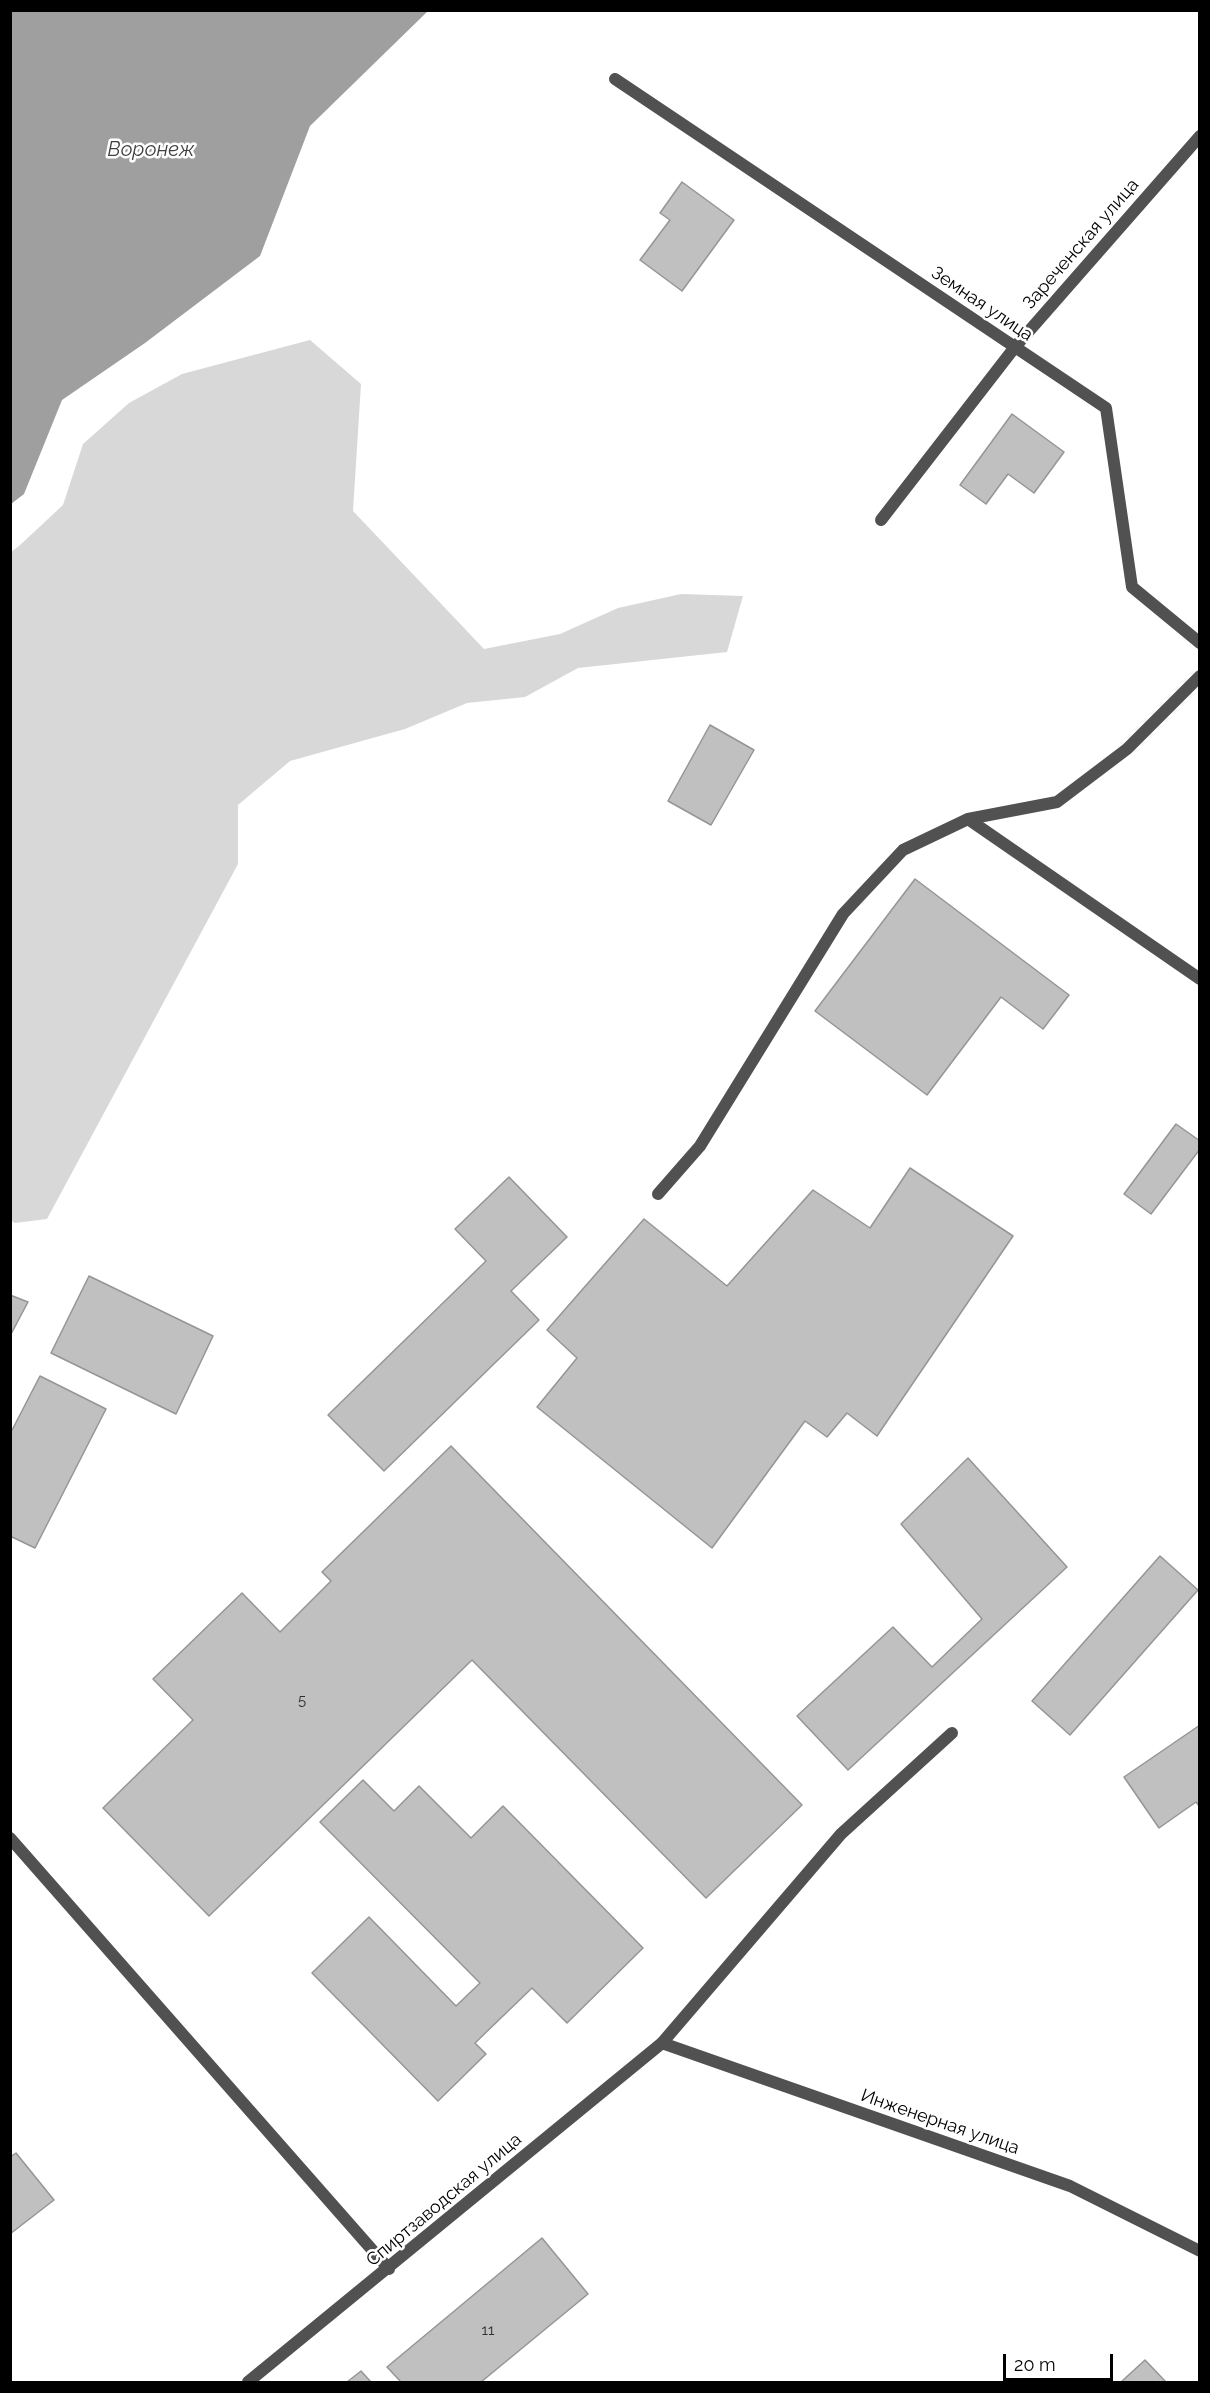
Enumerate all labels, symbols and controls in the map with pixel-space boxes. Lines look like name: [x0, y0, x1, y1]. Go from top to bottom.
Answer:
water label: Воронеж: [108, 138, 194, 162]
street label: Зареченская улица: [1019, 174, 1143, 314]
street label: Земная улица: [927, 262, 1037, 346]
house number: 5: [298, 1691, 306, 1709]
street label: Инженерная улица: [858, 2085, 1022, 2159]
street label: Спиртзаводская улица: [362, 2129, 526, 2271]
house number: 11: [482, 2321, 494, 2339]
scale bar: [1006, 2342, 1116, 2380]
text: 20 m: [1014, 2354, 1056, 2375]

